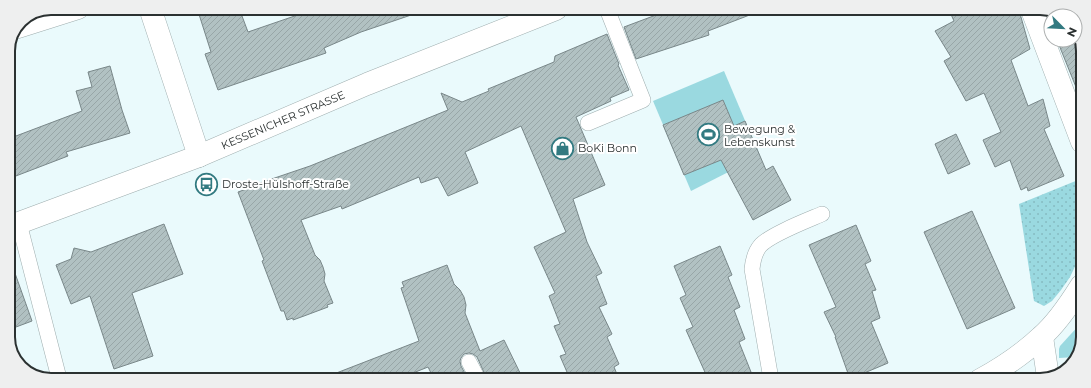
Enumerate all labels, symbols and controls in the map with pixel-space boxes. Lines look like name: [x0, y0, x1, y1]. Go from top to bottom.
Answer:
north arrow: [1043, 8, 1083, 48]
text: N: [1064, 25, 1080, 39]
street label: KESSENICHER STRASSE: [219, 88, 347, 152]
sports icon: Bewegung & Lebenskunst: [696, 122, 722, 148]
place label: Bewegung & Lebenskunst: [724, 122, 796, 149]
shop icon: BoKi Bonn: [550, 135, 576, 161]
place label: BoKi Bonn: [578, 141, 637, 155]
bus stop icon: Droste-Hülshoff-Straße: [193, 171, 219, 197]
place label: Droste-Hülshoff-Straße: [222, 177, 349, 191]

